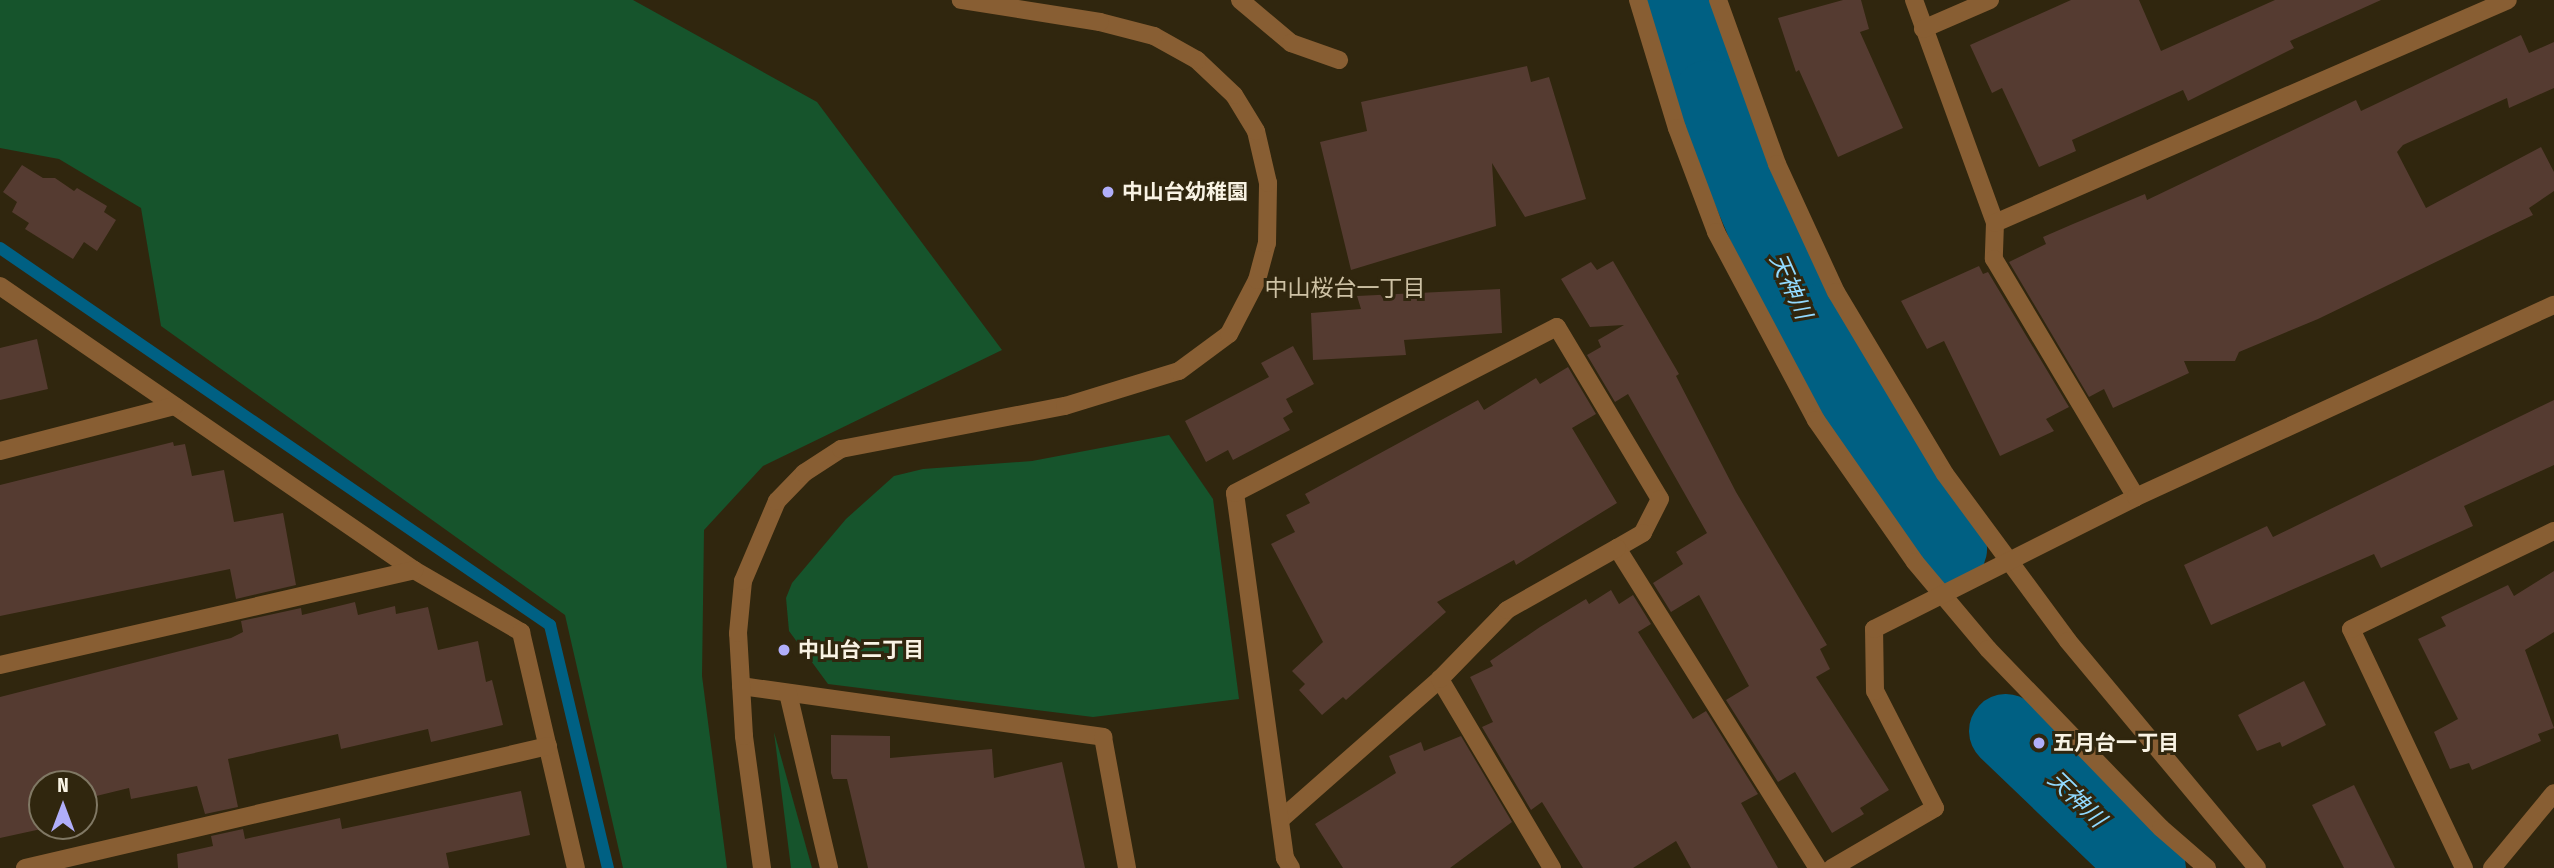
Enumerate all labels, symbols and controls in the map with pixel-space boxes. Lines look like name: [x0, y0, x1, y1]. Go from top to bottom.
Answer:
place label: 中山台幼稚園: [1122, 179, 1248, 205]
marker: 中山台幼稚園: [1100, 184, 1116, 200]
water label: 天神川: [1764, 249, 1818, 323]
district label: 中山桜台一丁目: [1265, 274, 1425, 302]
place label: 中山台二丁目: [798, 637, 924, 663]
marker: 中山台二丁目: [776, 642, 792, 658]
place label: 五月台一丁目: [2053, 730, 2179, 756]
marker: 五月台一丁目: [2031, 735, 2047, 751]
water label: 天神川: [2043, 765, 2111, 833]
north arrow: [28, 770, 98, 840]
text: N: [57, 774, 69, 797]

